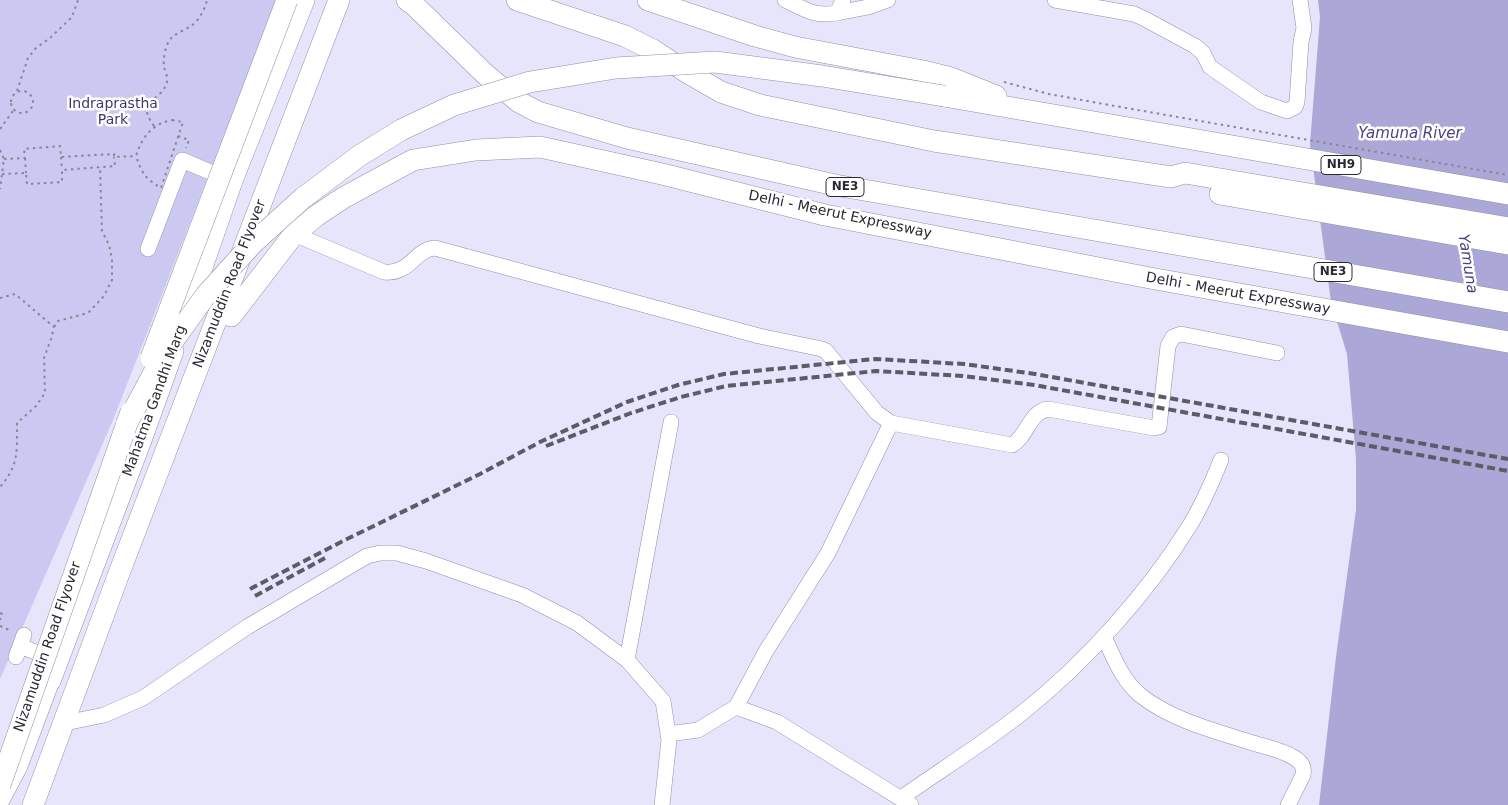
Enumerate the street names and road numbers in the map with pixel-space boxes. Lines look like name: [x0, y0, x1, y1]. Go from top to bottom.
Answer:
road number: NH9: [1321, 156, 1361, 174]
road number: NE3: [826, 178, 864, 196]
street label: Delhi - Meerut Expressway: [747, 187, 933, 243]
street label: Nizamuddin Road Flyover: [190, 198, 270, 370]
road number: NE3: [1314, 262, 1352, 282]
street label: Delhi - Meerut Expressway: [1145, 270, 1331, 318]
street label: Mahatma Gandhi Marg: [120, 323, 190, 479]
street label: Nizamuddin Road Flyover: [11, 560, 85, 734]

